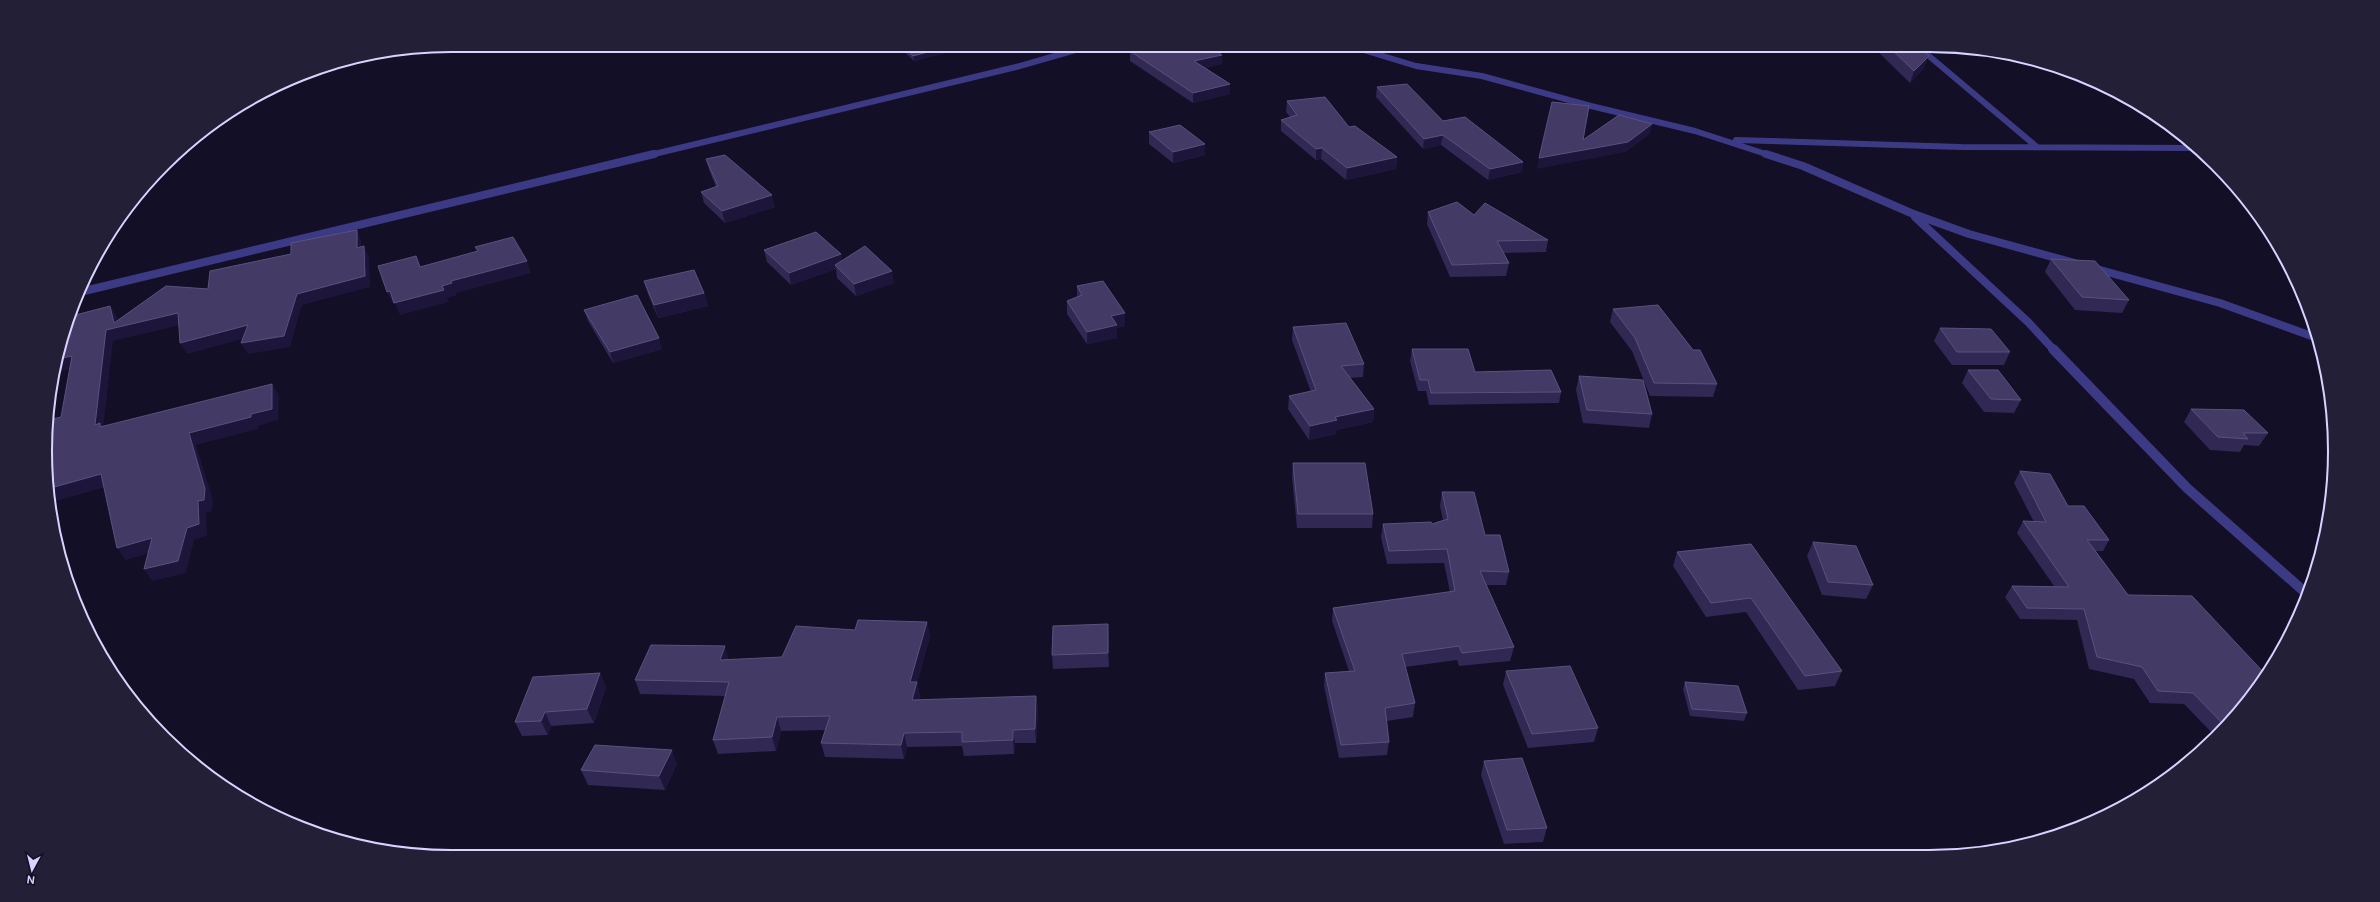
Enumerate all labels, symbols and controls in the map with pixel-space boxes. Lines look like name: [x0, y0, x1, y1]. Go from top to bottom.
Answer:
north arrow: [12, 850, 52, 890]
text: N: [26, 872, 36, 887]

